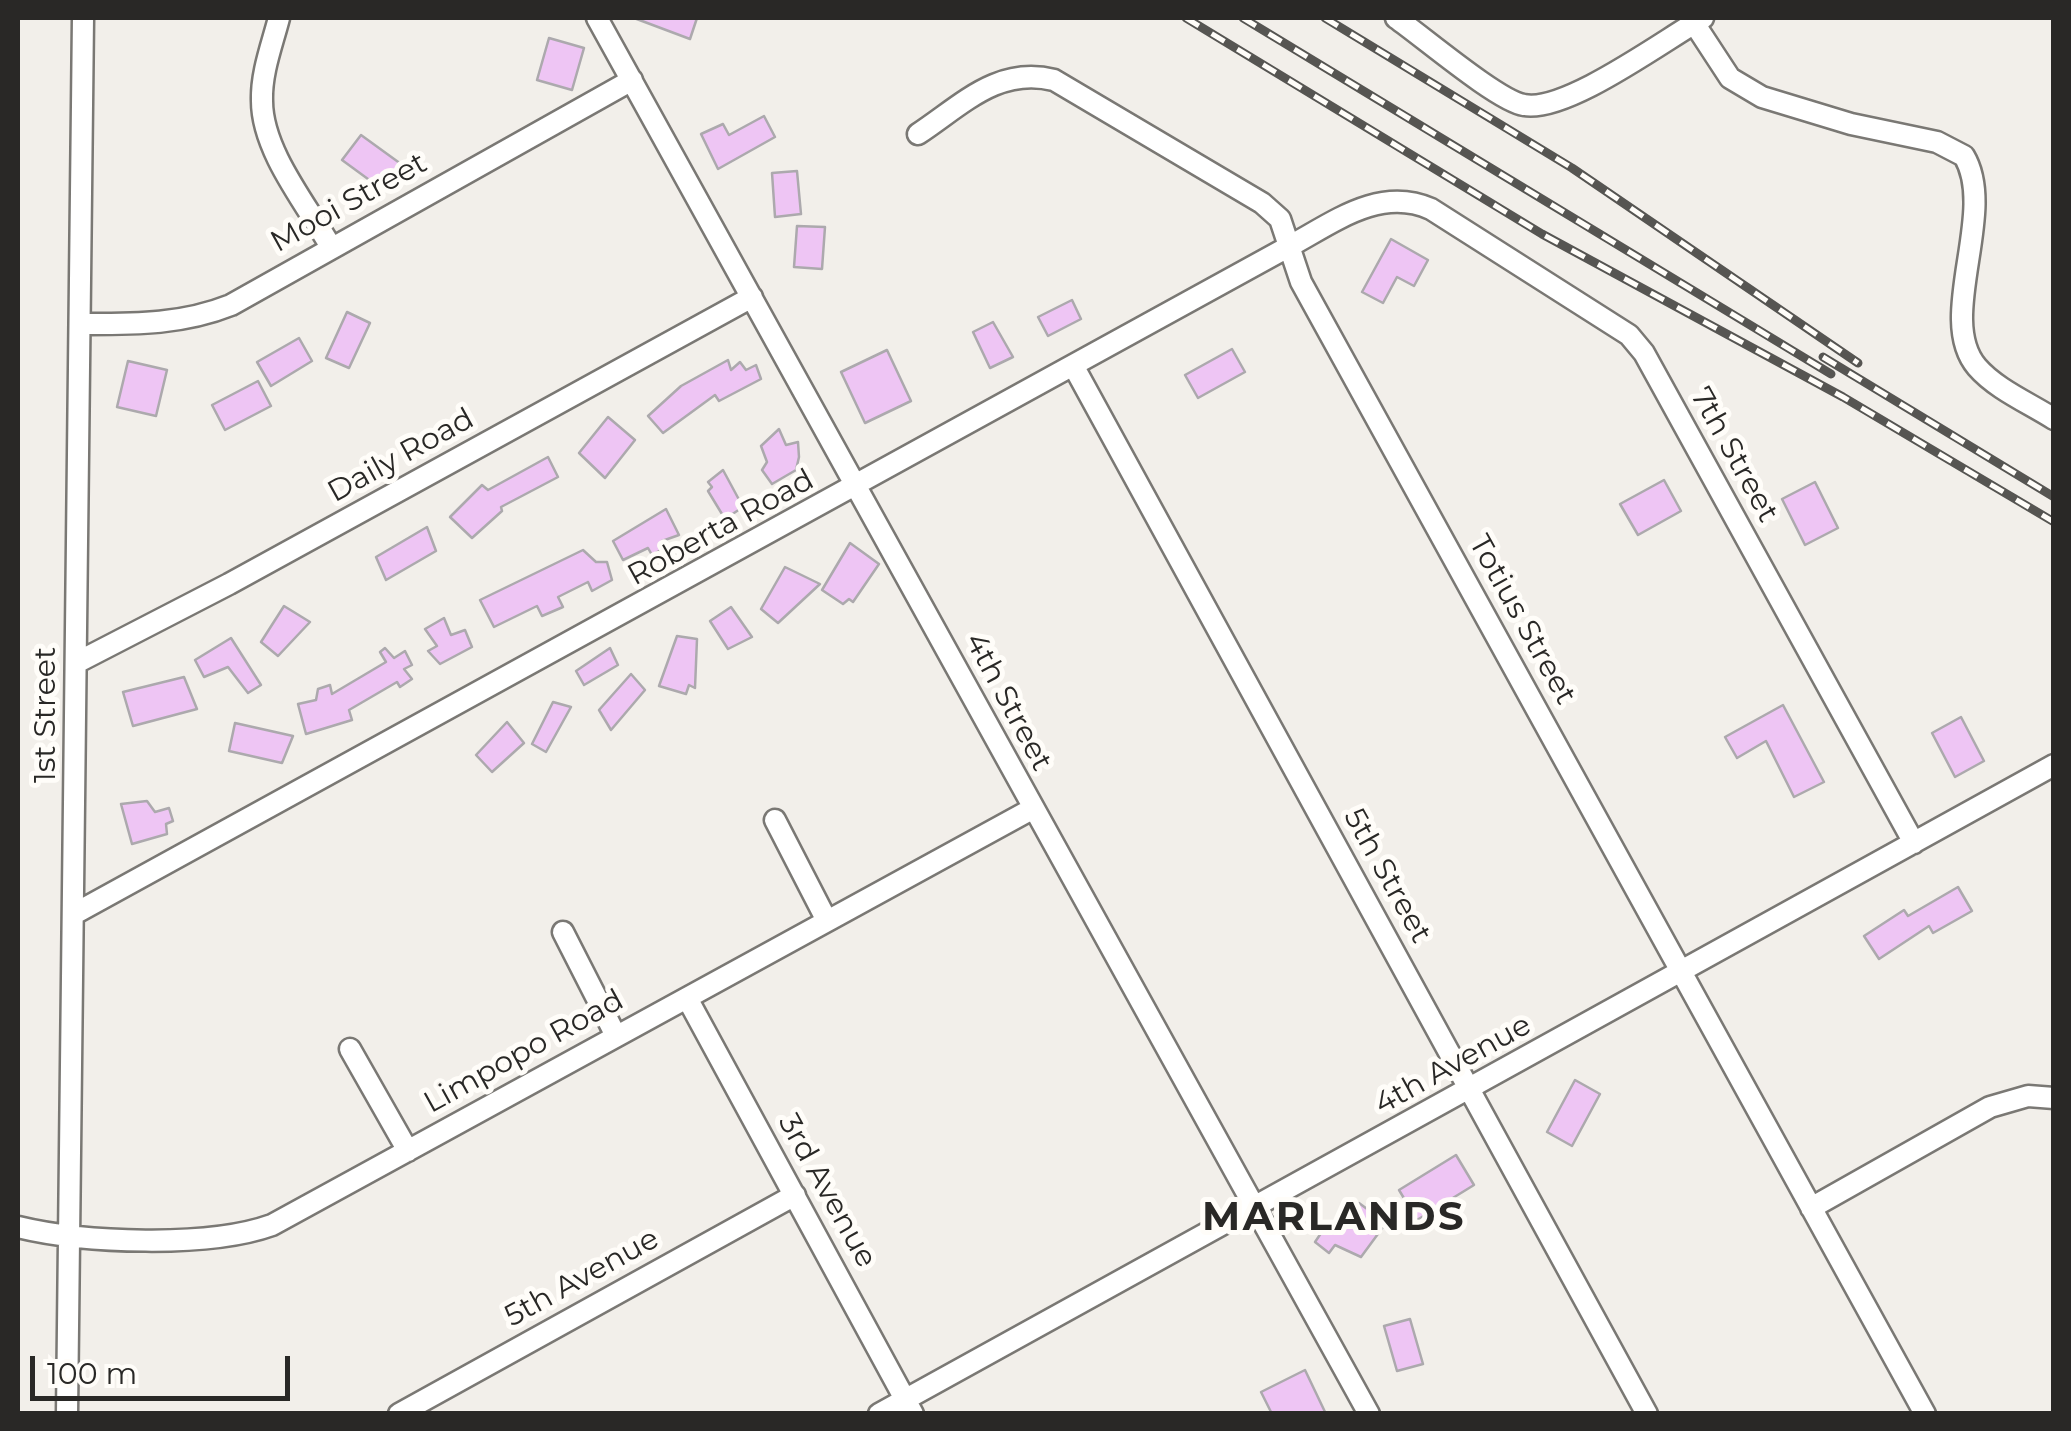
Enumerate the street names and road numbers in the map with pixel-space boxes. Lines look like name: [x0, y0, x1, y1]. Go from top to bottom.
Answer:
street label: Mooi Street: [265, 145, 433, 261]
street label: 7th Street: [1682, 381, 1786, 529]
street label: Daily Road: [322, 401, 480, 511]
street label: Roberta Road: [622, 462, 820, 594]
street label: Totius Street: [1461, 529, 1583, 711]
street label: 4th Street: [957, 627, 1059, 777]
street label: 1st Street: [28, 647, 64, 783]
street label: 5th Street: [1335, 803, 1439, 949]
street label: Limpopo Road: [418, 982, 630, 1122]
street label: 4th Avenue: [1368, 1007, 1538, 1123]
street label: 3rd Avenue: [770, 1108, 884, 1274]
street label: 5th Avenue: [499, 1221, 665, 1335]

